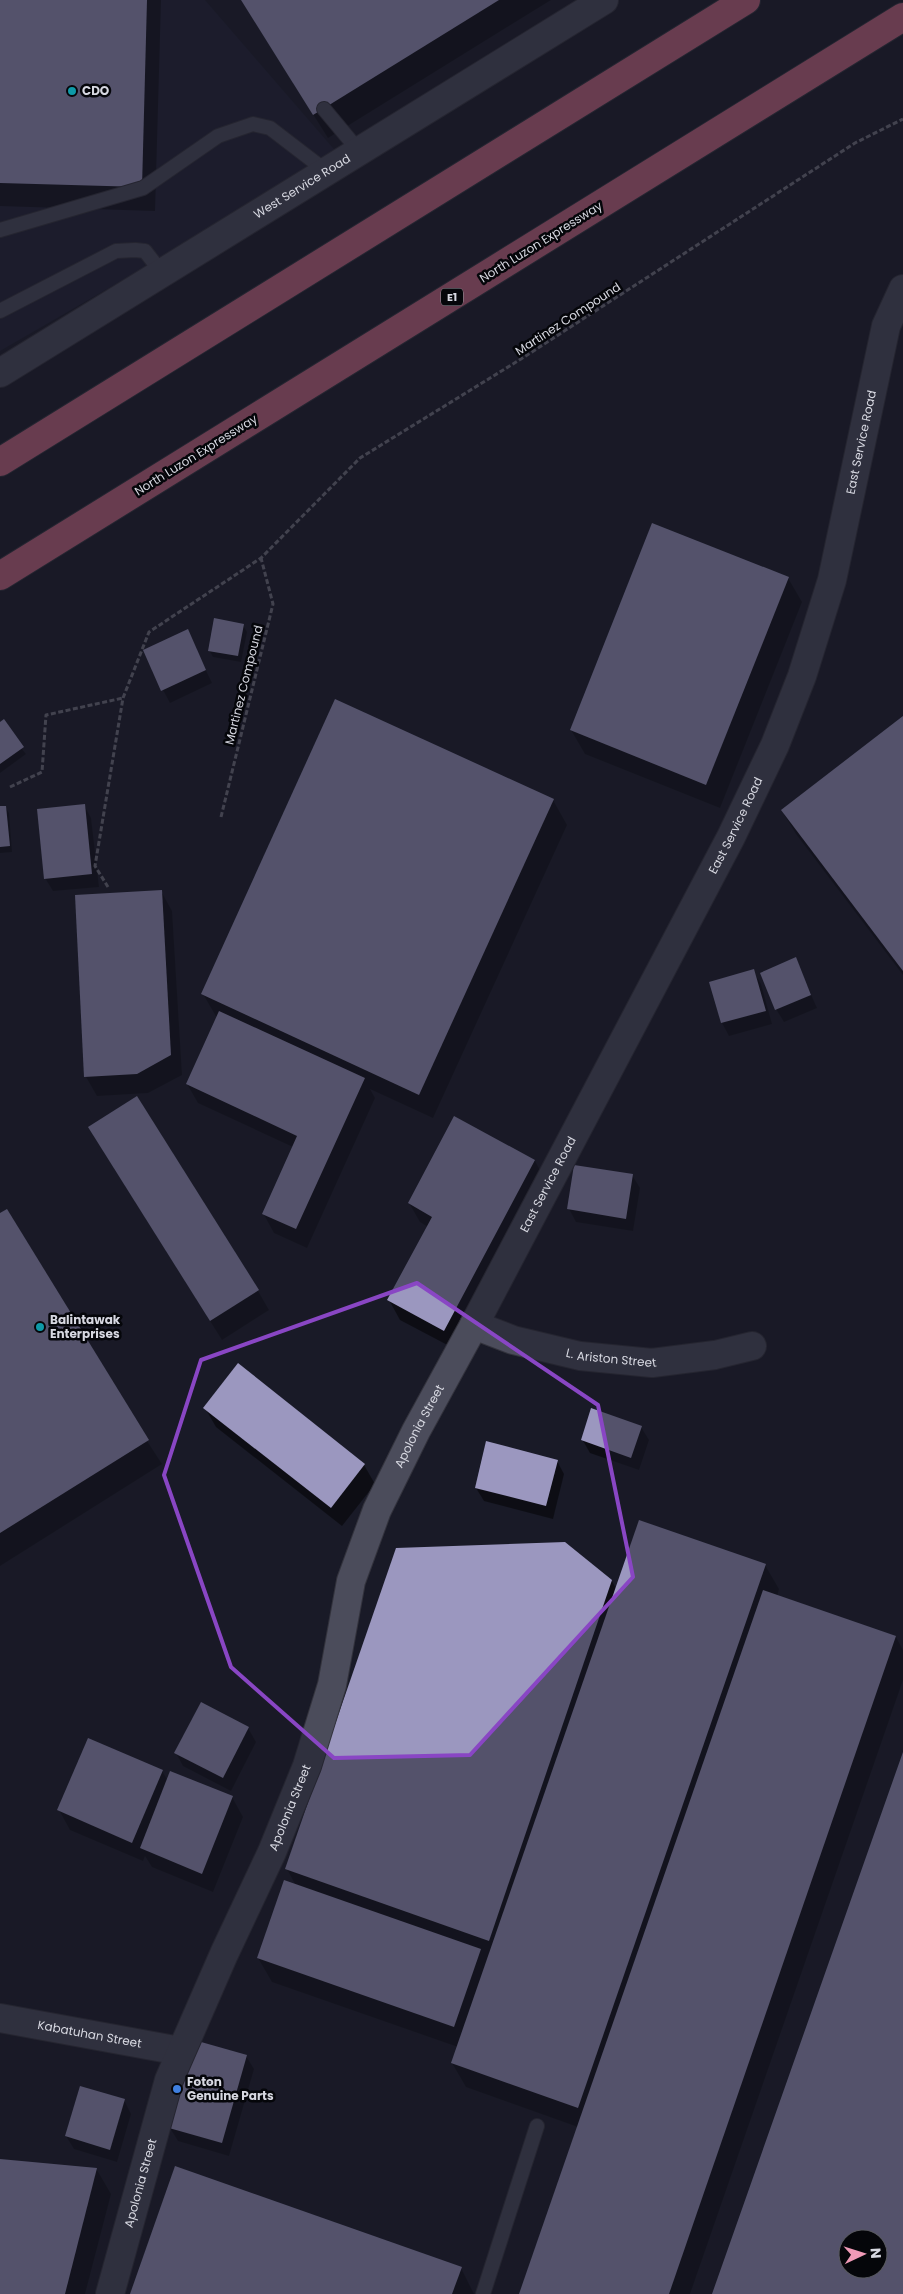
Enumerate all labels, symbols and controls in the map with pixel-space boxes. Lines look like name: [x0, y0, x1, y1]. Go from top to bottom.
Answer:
place label: CDO: [82, 82, 110, 99]
marker: CDO: [66, 85, 78, 97]
street label: West Service Road: [250, 150, 353, 222]
street label: North Luzon Expressway: [476, 197, 606, 286]
street label: Martinez Compound: [512, 278, 624, 359]
road number: E1: [441, 288, 463, 306]
street label: East Service Road: [841, 389, 880, 496]
street label: North Luzon Expressway: [131, 410, 261, 499]
street label: Martinez Compound: [220, 623, 267, 746]
street label: East Service Road: [704, 774, 766, 877]
street label: East Service Road: [515, 1133, 580, 1235]
place label: Balintawak Enterprises: [50, 1311, 121, 1342]
marker: Balintawak Enterprises: [34, 1321, 46, 1333]
street label: L. Ariston Street: [564, 1344, 657, 1371]
street label: Apolonia Street: [390, 1381, 448, 1471]
street label: Apolonia Street: [264, 1762, 315, 1853]
street label: Kabatuhan Street: [36, 2016, 143, 2052]
place label: Foton Genuine Parts: [187, 2073, 274, 2104]
marker: Foton Genuine Parts: [171, 2083, 183, 2095]
street label: Apolonia Street: [120, 2137, 160, 2229]
north arrow: [838, 2229, 888, 2279]
text: N: [866, 2247, 886, 2259]

